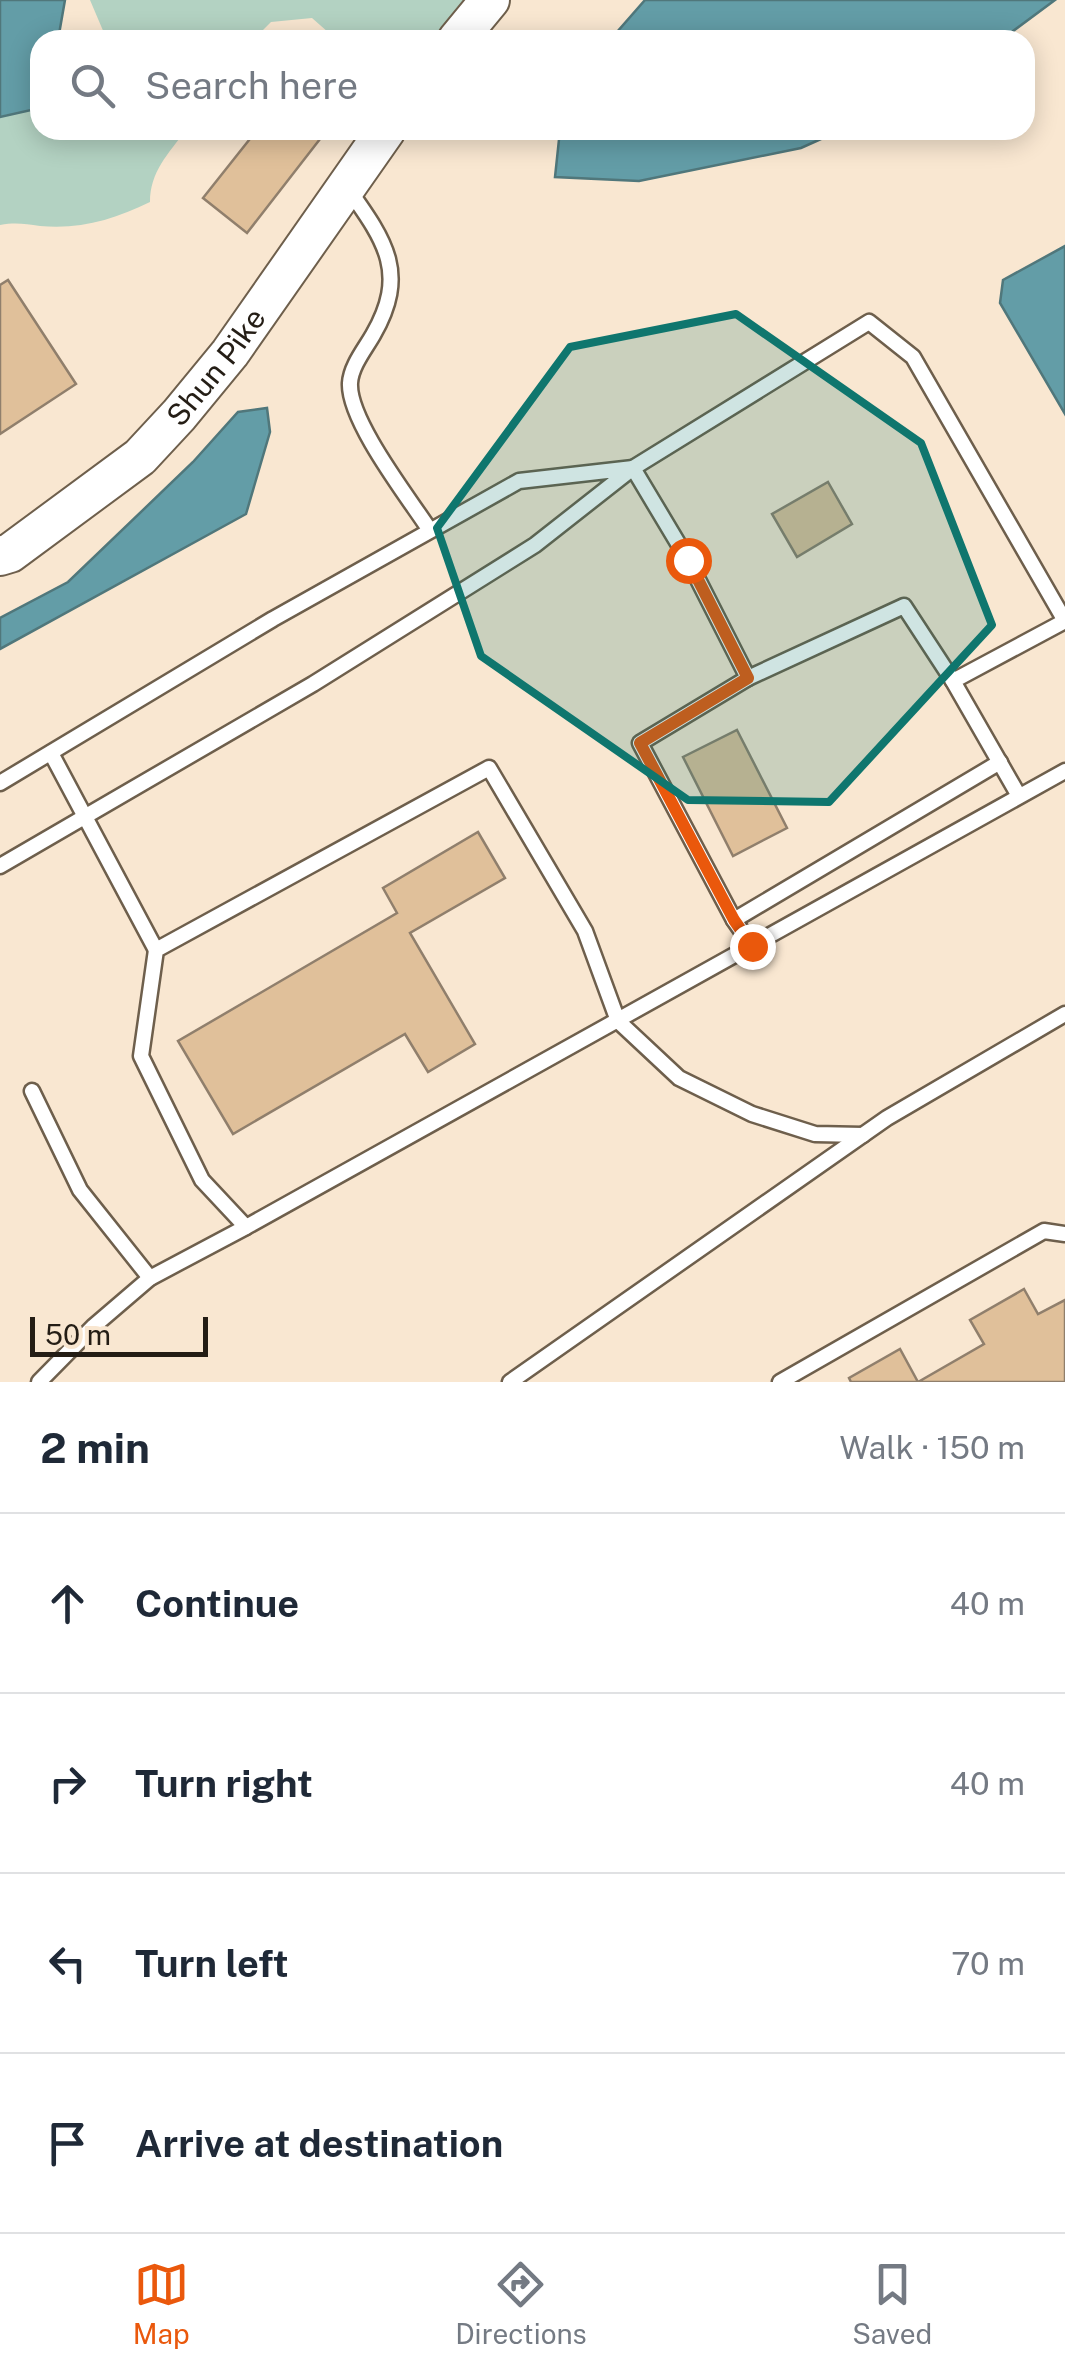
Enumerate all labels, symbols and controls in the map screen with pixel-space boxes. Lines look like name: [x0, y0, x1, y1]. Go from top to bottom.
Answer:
search box: [30, 30, 1035, 140]
icon: search: [65, 58, 120, 113]
text: Search here: [145, 63, 358, 108]
street label: Shun Pike: [159, 301, 273, 433]
route start: [666, 538, 712, 584]
route end: [730, 924, 776, 970]
scale bar: [30, 1312, 208, 1356]
text: 50 m: [45, 1318, 111, 1351]
text: 2 min: [40, 1423, 150, 1472]
text: Walk · 150 m: [839, 1429, 1025, 1466]
icon: ahead: [40, 1576, 95, 1631]
text: Continue: [135, 1581, 299, 1626]
text: 40 m: [950, 1585, 1025, 1622]
icon: right: [40, 1756, 95, 1811]
text: Turn right: [135, 1761, 313, 1806]
text: 40 m: [950, 1765, 1025, 1802]
icon: left: [40, 1936, 95, 1991]
text: Turn left: [135, 1941, 289, 1986]
text: 70 m: [951, 1945, 1025, 1982]
icon: arrive: [40, 2116, 95, 2171]
text: Arrive at destination: [135, 2121, 503, 2166]
tab: Map: [133, 2257, 190, 2350]
tab: Directions: [455, 2257, 587, 2350]
tab: Saved: [852, 2257, 932, 2350]

